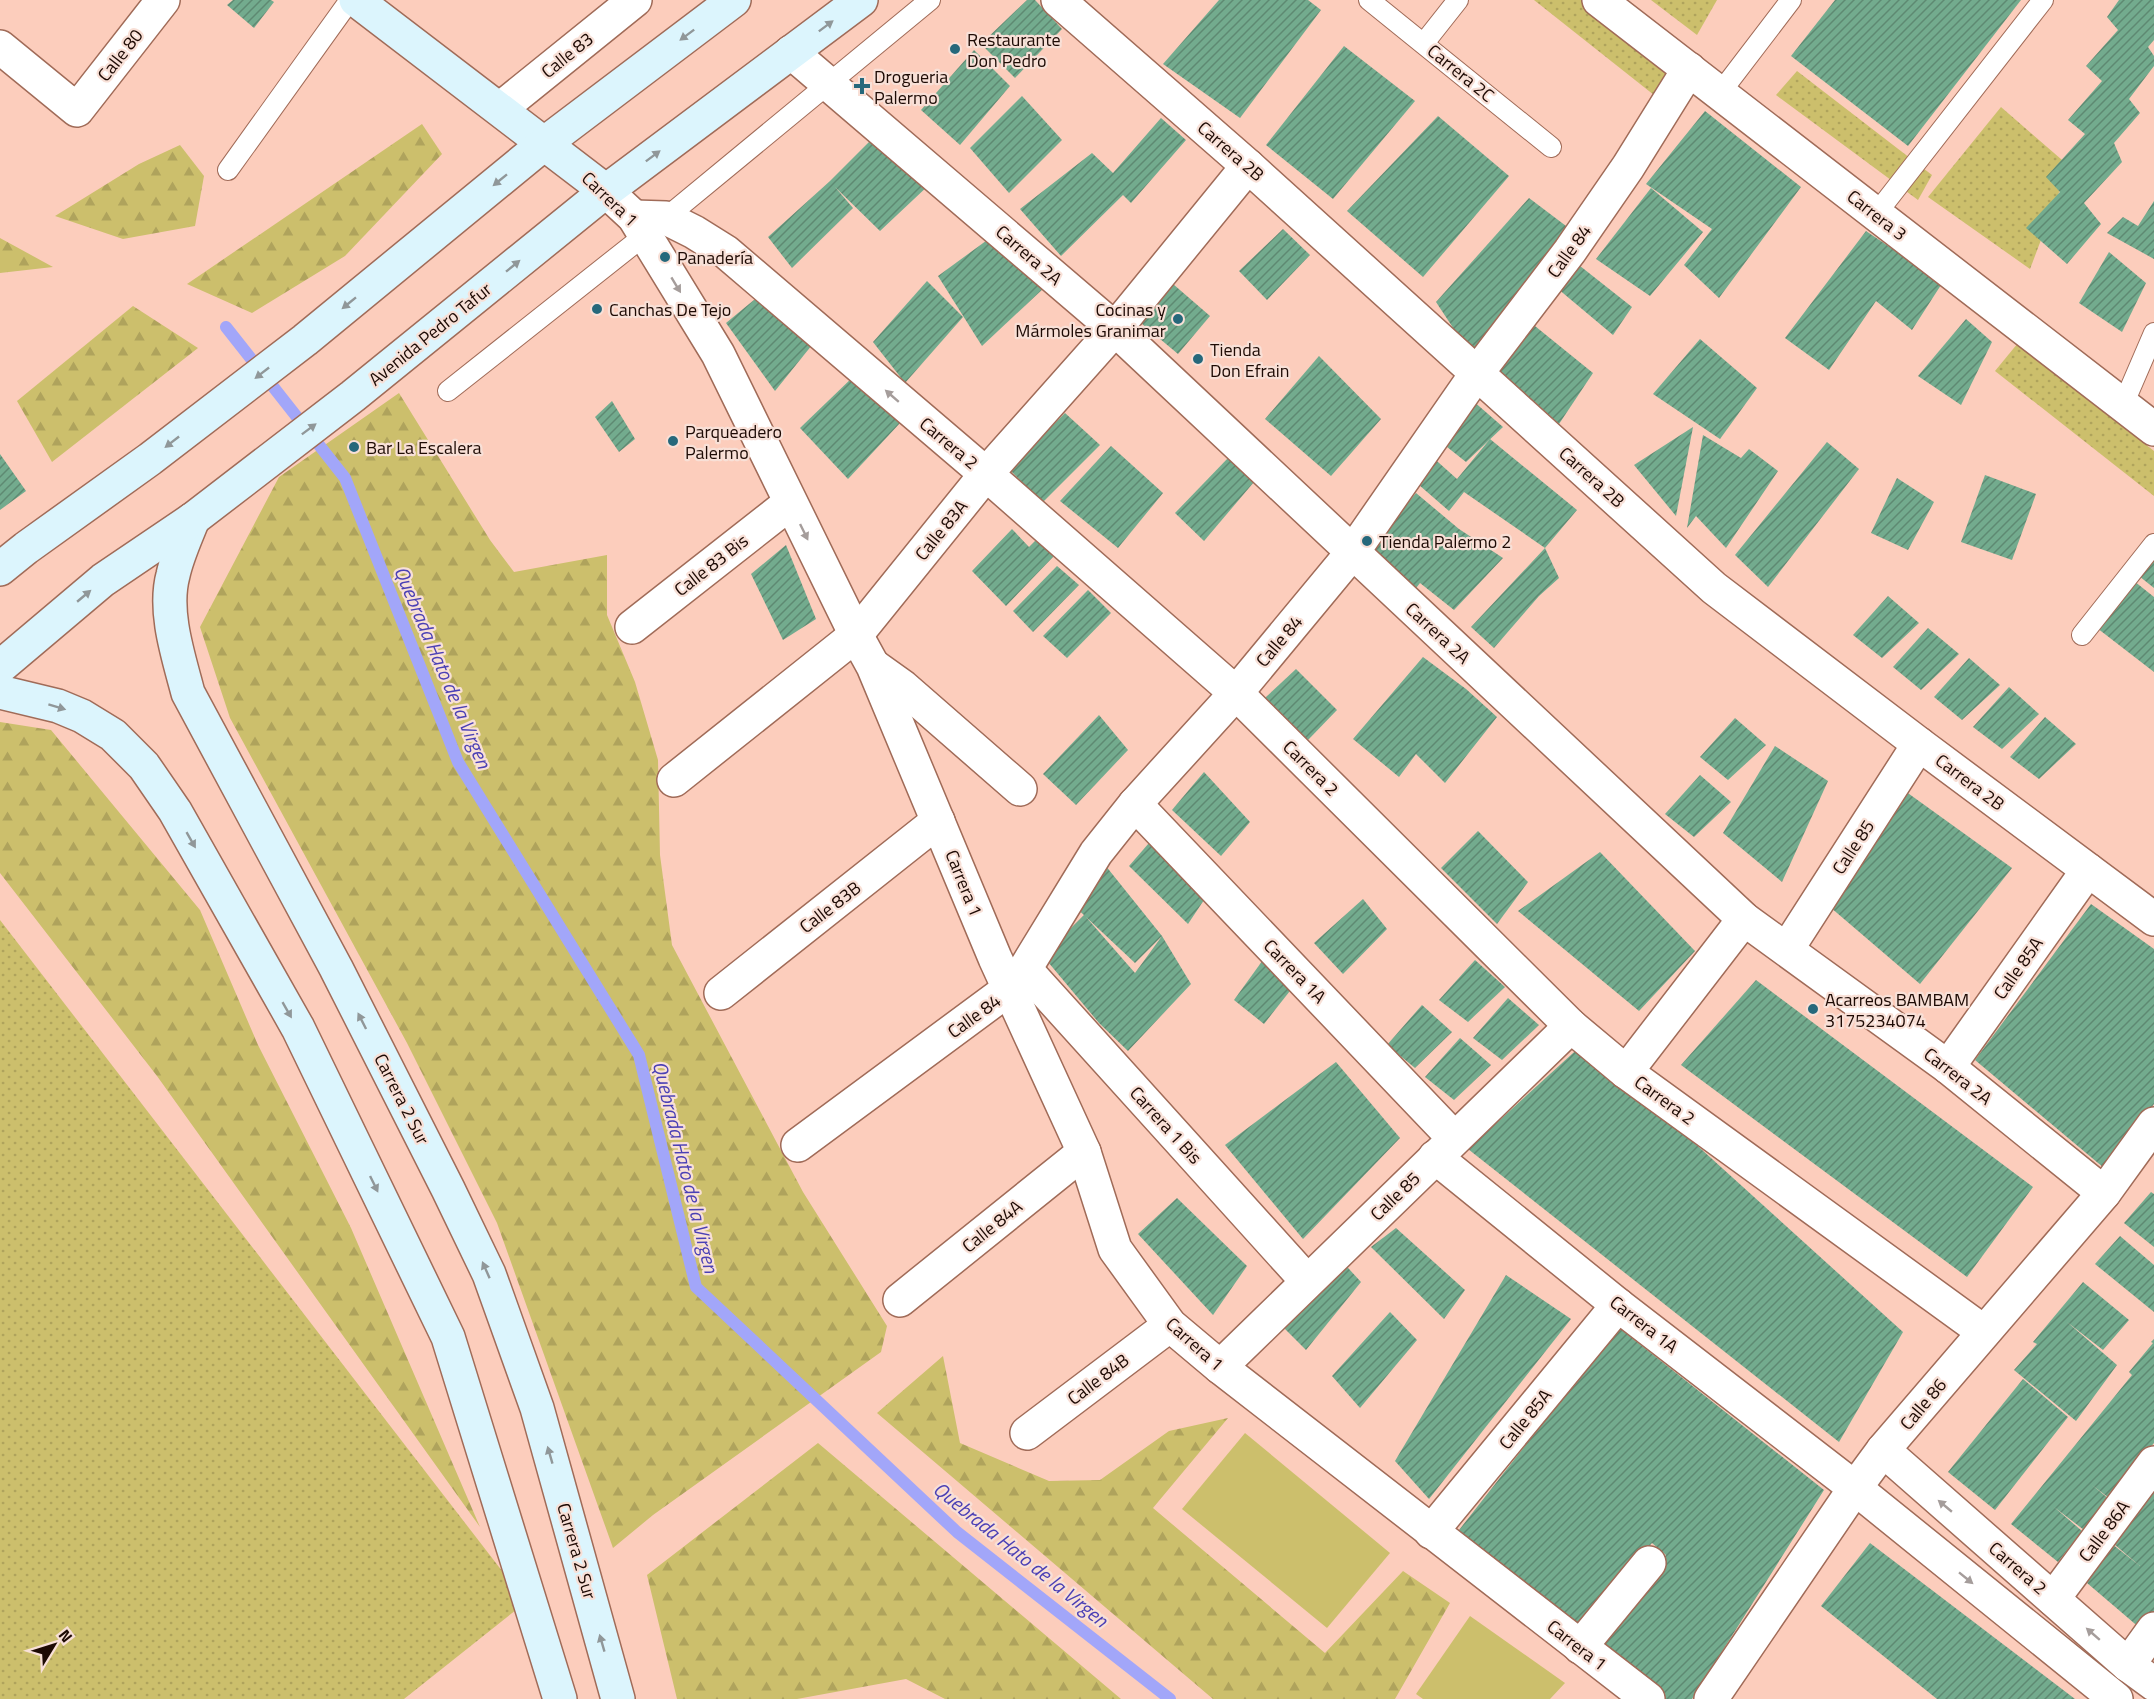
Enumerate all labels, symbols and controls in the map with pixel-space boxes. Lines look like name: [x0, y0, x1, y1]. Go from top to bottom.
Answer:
one-way arrow: [817, 20, 833, 32]
street label: Calle 80: [91, 23, 149, 87]
street label: Calle 83: [535, 26, 599, 84]
place label: Restaurante Don Pedro: [967, 26, 1061, 74]
one-way arrow: [679, 29, 695, 42]
street label: Carrera 2C: [1422, 38, 1500, 109]
marker: Restaurante Don Pedro: [948, 42, 962, 56]
place label: Drogueria Palermo: [874, 63, 948, 111]
marker: Drogueria Palermo: [855, 79, 869, 93]
street label: Carrera 2B: [1192, 114, 1270, 188]
one-way arrow: [645, 150, 661, 162]
street label: Carrera 1: [576, 165, 644, 233]
one-way arrow: [492, 173, 508, 186]
street label: Carrera 3: [1841, 183, 1913, 247]
street label: Carrera 2A: [990, 219, 1068, 292]
street label: Calle 84: [1540, 219, 1598, 283]
place label: Panadería: [677, 244, 753, 271]
marker: Panadería: [658, 250, 672, 264]
one-way arrow: [505, 260, 521, 273]
street label: Avenida Pedro Tafur: [363, 276, 497, 392]
one-way arrow: [670, 277, 681, 293]
place label: Canchas De Tejo: [609, 296, 731, 323]
place label: Cocinas y Mármoles Granimar: [1015, 296, 1166, 344]
one-way arrow: [341, 297, 357, 310]
marker: Canchas De Tejo: [590, 302, 604, 316]
marker: Cocinas y Mármoles Granimar: [1171, 312, 1185, 326]
place label: Tienda Don Efrain: [1210, 336, 1289, 384]
marker: Tienda Don Efrain: [1191, 352, 1205, 366]
one-way arrow: [254, 366, 269, 378]
one-way arrow: [884, 389, 900, 402]
street label: Carrera 2: [914, 410, 984, 476]
place label: Parqueadero Palermo: [685, 418, 782, 466]
one-way arrow: [302, 423, 317, 435]
place label: Bar La Escalera: [366, 434, 482, 461]
marker: Parqueadero Palermo: [666, 434, 680, 448]
one-way arrow: [165, 435, 180, 447]
marker: Bar La Escalera: [347, 440, 361, 454]
street label: Carrera 2B: [1553, 440, 1631, 514]
street label: Calle 83A: [908, 494, 974, 566]
one-way arrow: [800, 524, 809, 541]
street label: Calle 83 Bis: [668, 527, 754, 603]
place label: Tienda Palermo 2: [1379, 528, 1511, 555]
marker: Tienda Palermo 2: [1360, 534, 1374, 548]
water label: Quebrada Hato de la Virgen: [386, 561, 500, 774]
one-way arrow: [76, 590, 91, 603]
street label: Carrera 2A: [1399, 596, 1477, 670]
street label: Calle 84: [1249, 609, 1309, 673]
one-way arrow: [48, 703, 66, 712]
street label: Carrera 2: [1277, 734, 1345, 802]
street label: Carrera 2B: [1930, 747, 2010, 817]
street label: Calle 85: [1825, 814, 1881, 880]
one-way arrow: [186, 832, 196, 849]
street label: Carrera 1: [938, 846, 990, 920]
street label: Calle 83B: [794, 874, 866, 940]
street label: Calle 85A: [1987, 931, 2050, 1005]
street label: Carrera 1A: [1257, 933, 1333, 1009]
place label: Acarreos BAMBAM 3175234074: [1825, 986, 1969, 1034]
street label: Calle 84: [942, 987, 1006, 1045]
one-way arrow: [282, 1002, 293, 1018]
marker: Acarreos BAMBAM 3175234074: [1806, 1002, 1820, 1016]
one-way arrow: [358, 1012, 367, 1029]
street label: Carrera 2A: [1918, 1041, 1998, 1111]
street label: Carrera 2 Sur: [368, 1049, 436, 1149]
water label: Quebrada Hato de la Virgen: [645, 1058, 728, 1277]
street label: Carrera 2: [1629, 1069, 1701, 1131]
street label: Carrera 1 Bis: [1124, 1080, 1208, 1170]
street label: Calle 85: [1364, 1165, 1426, 1227]
one-way arrow: [369, 1176, 379, 1193]
street label: Calle 84A: [956, 1193, 1028, 1259]
one-way arrow: [482, 1262, 491, 1279]
street label: Carrera 1A: [1604, 1289, 1684, 1359]
street label: Carrera 1: [1160, 1311, 1230, 1377]
street label: Calle 84B: [1061, 1347, 1135, 1411]
street label: Calle 86: [1893, 1372, 1953, 1436]
street label: Calle 85A: [1492, 1383, 1558, 1455]
one-way arrow: [544, 1446, 554, 1464]
water label: Quebrada Hato de la Virgen: [927, 1474, 1116, 1635]
street label: Calle 86A: [2072, 1494, 2136, 1568]
street label: Carrera 2 Sur: [550, 1500, 604, 1602]
one-way arrow: [1938, 1500, 1953, 1513]
street label: Carrera 2: [1983, 1535, 2053, 1601]
one-way arrow: [1958, 1571, 1973, 1584]
street label: Carrera 1: [1541, 1613, 1613, 1677]
north arrow: [24, 1615, 84, 1675]
text: N: [53, 1624, 79, 1648]
one-way arrow: [2086, 1628, 2101, 1641]
one-way arrow: [597, 1634, 606, 1652]

